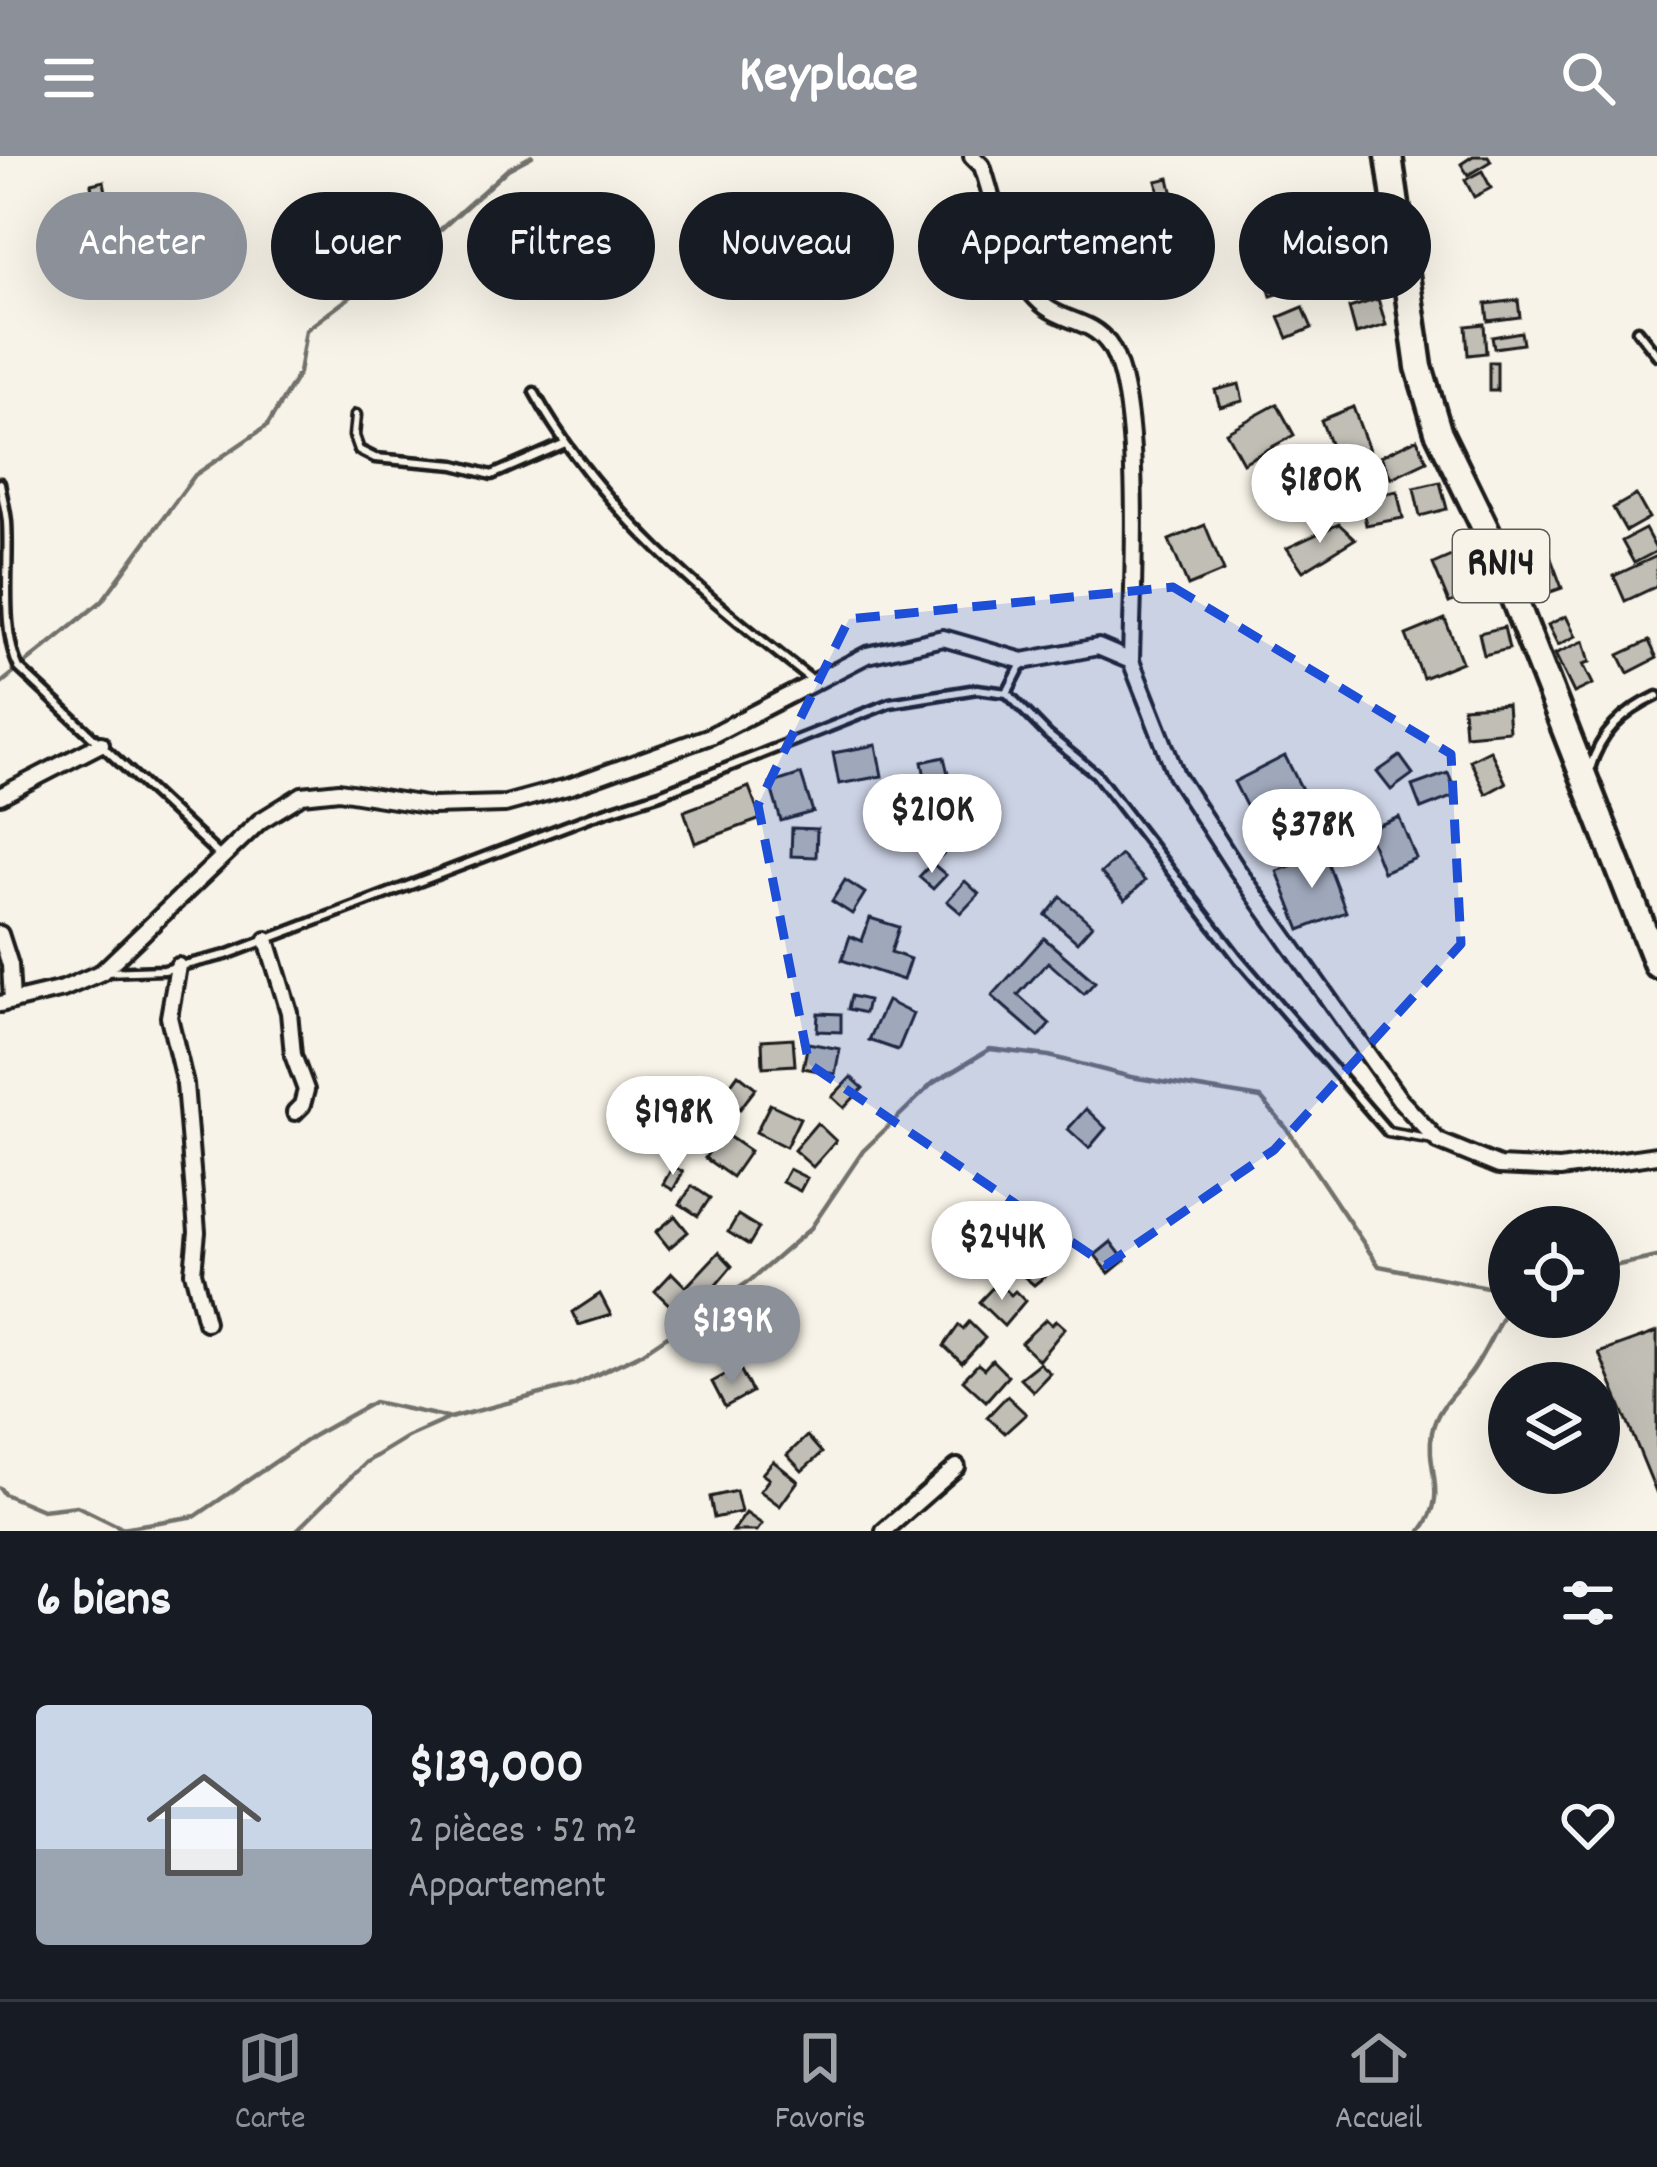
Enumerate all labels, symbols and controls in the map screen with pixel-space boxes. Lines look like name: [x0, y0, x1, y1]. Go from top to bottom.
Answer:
text: Keyplace: [739, 40, 918, 117]
icon: menu: [36, 45, 102, 111]
icon: search: [1555, 45, 1621, 111]
chip: Acheter: [36, 192, 247, 300]
chip: Louer: [271, 192, 443, 300]
chip: Filtres: [467, 192, 655, 300]
chip: Nouveau: [679, 192, 894, 300]
chip: Appartement: [918, 192, 1215, 300]
chip: Maison: [1239, 192, 1431, 300]
pin: $180K: [1236, 444, 1404, 546]
text: $180K: [1278, 455, 1362, 510]
road number: RN14: [1453, 530, 1549, 602]
pin: $210K: [848, 774, 1016, 876]
text: $210K: [890, 785, 974, 840]
pin: $378K: [1228, 789, 1396, 891]
text: $378K: [1269, 800, 1355, 855]
pin: $198K: [589, 1076, 757, 1178]
text: $198K: [633, 1087, 713, 1142]
pin: $244K: [918, 1201, 1086, 1303]
map controls: [1488, 1206, 1620, 1494]
button: locate: [1488, 1206, 1620, 1338]
text: $244K: [958, 1212, 1046, 1267]
pin: $139K: [648, 1285, 816, 1387]
text: $139K: [691, 1296, 773, 1351]
button: layers: [1488, 1362, 1620, 1494]
text: 6 biens: [36, 1567, 172, 1639]
icon: filters: [1555, 1570, 1621, 1636]
text: $139,000: [408, 1734, 584, 1806]
icon: home: [132, 1753, 276, 1897]
icon: heart: [1555, 1792, 1621, 1858]
text: 2 pièces · 52 m²: [408, 1806, 637, 1861]
text: Appartement: [408, 1861, 606, 1916]
tab: Carte: [235, 2025, 305, 2144]
tab: Favoris: [775, 2025, 866, 2144]
tab: Accueil: [1335, 2025, 1422, 2144]

